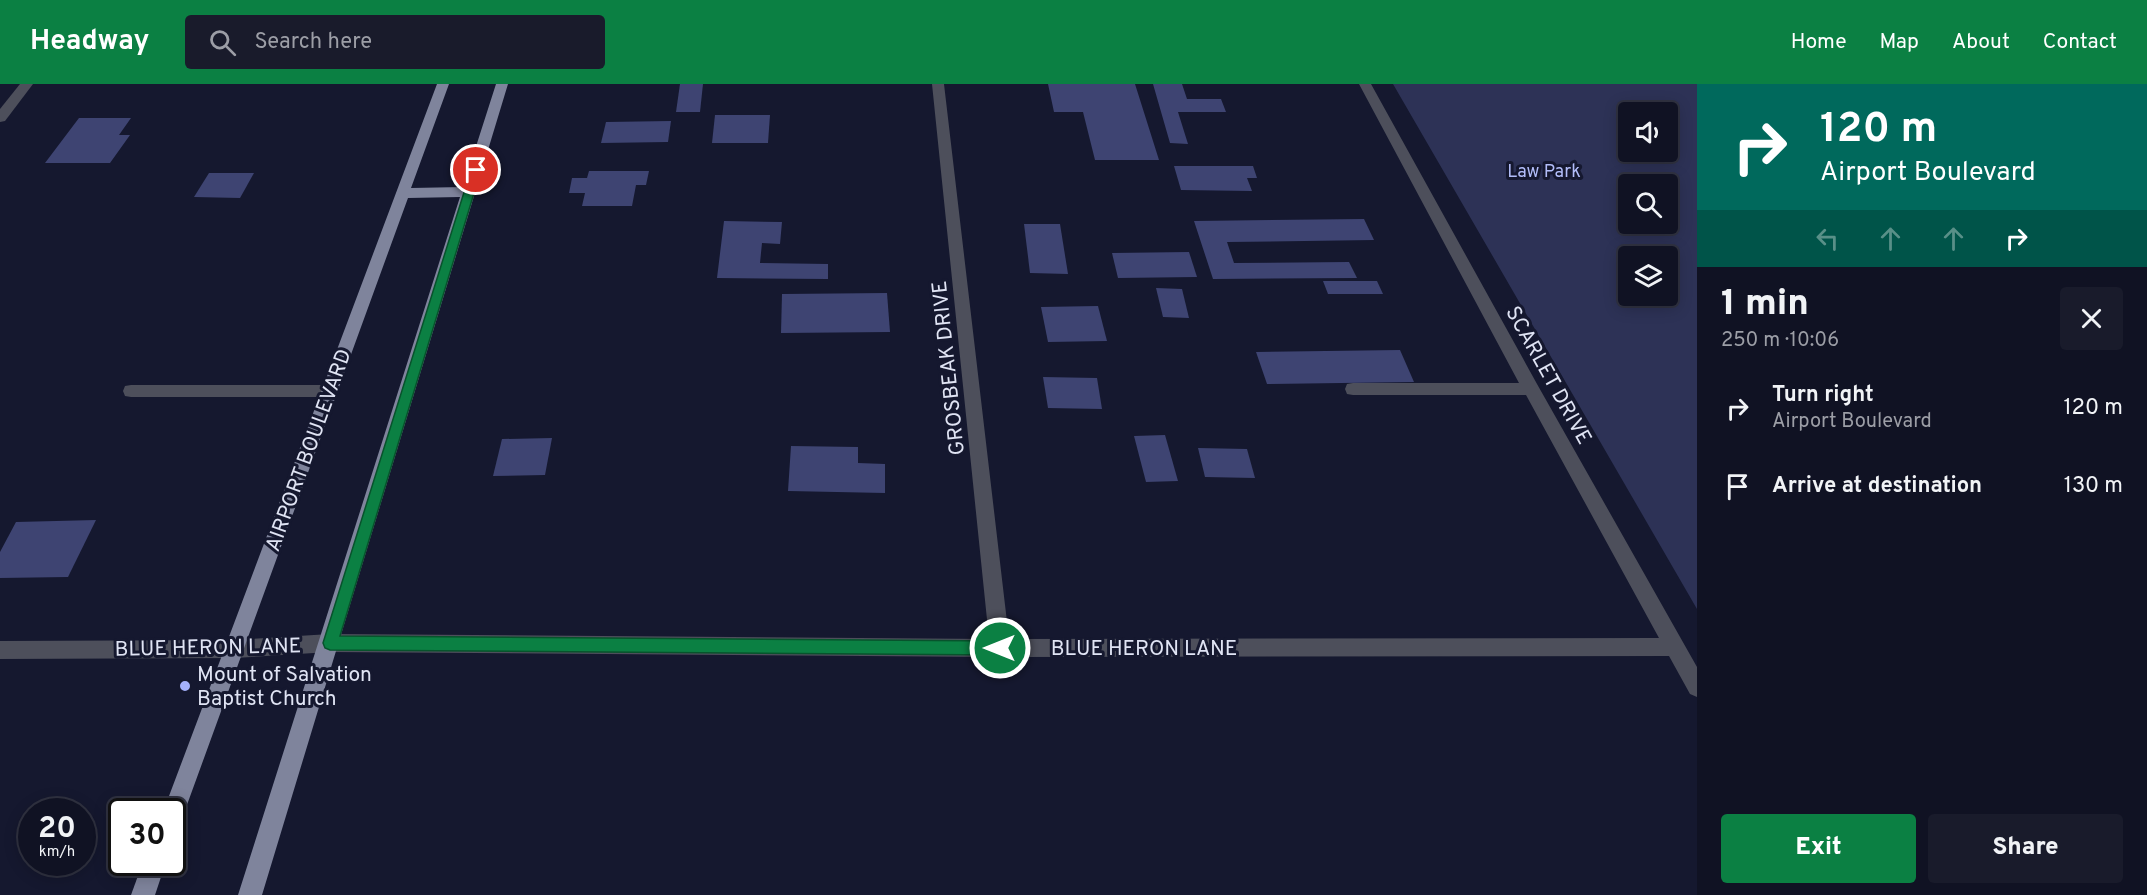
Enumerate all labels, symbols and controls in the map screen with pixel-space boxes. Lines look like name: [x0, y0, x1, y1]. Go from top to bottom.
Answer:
search box: [185, 15, 605, 69]
text: Headway: [30, 24, 149, 60]
icon: search: [206, 26, 239, 59]
text: Search here: [254, 29, 372, 56]
text: Home: [1791, 29, 1847, 56]
text: Map: [1880, 29, 1919, 56]
text: About: [1952, 29, 2010, 56]
text: Contact: [2043, 29, 2117, 56]
map controls: [1618, 102, 1678, 306]
button: sound: [1618, 102, 1678, 162]
text: 120 m: [1820, 104, 1937, 157]
icon: right: [1721, 108, 1799, 186]
pin: [450, 144, 501, 195]
icon: arrive: [459, 153, 492, 186]
text: Airport Boulevard: [1820, 156, 2036, 190]
park label: Law Park: [1507, 161, 1581, 184]
button: search: [1618, 174, 1678, 234]
icon: left: [1811, 222, 1844, 255]
icon: ahead: [1874, 222, 1907, 255]
icon: ahead: [1937, 222, 1970, 255]
icon: right: [2000, 222, 2033, 255]
button: layers: [1618, 246, 1678, 306]
street label: GROSBEAK DRIVE: [927, 279, 972, 456]
text: 1 min: [1721, 282, 1809, 328]
button: close: [2060, 287, 2123, 350]
street label: SCARLET DRIVE: [1499, 302, 1597, 450]
text: 250 m · 10:06: [1721, 328, 1839, 354]
street label: AIRPORT BOULEVARD: [260, 346, 359, 555]
text: Turn right: [1772, 382, 1874, 409]
icon: right: [1721, 392, 1754, 425]
text: 120 m: [2063, 395, 2123, 422]
text: Airport Boulevard: [1772, 409, 1932, 435]
icon: arrive: [1721, 470, 1754, 503]
text: Arrive at destination: [1772, 473, 1982, 500]
text: 130 m: [2064, 473, 2123, 500]
position arrow: [968, 616, 1032, 680]
street label: BLUE HERON LANE: [115, 633, 302, 664]
street label: BLUE HERON LANE: [1051, 636, 1237, 663]
place label: Mount of Salvation Baptist Church: [197, 662, 372, 713]
marker: Mount of Salvation Baptist Church: [178, 679, 192, 693]
speed limit sign: 30: [108, 798, 186, 876]
text: 20: [38, 811, 76, 848]
button: Exit: [1721, 814, 1916, 883]
button: Share: [1928, 814, 2123, 883]
text: km/h: [39, 843, 75, 862]

